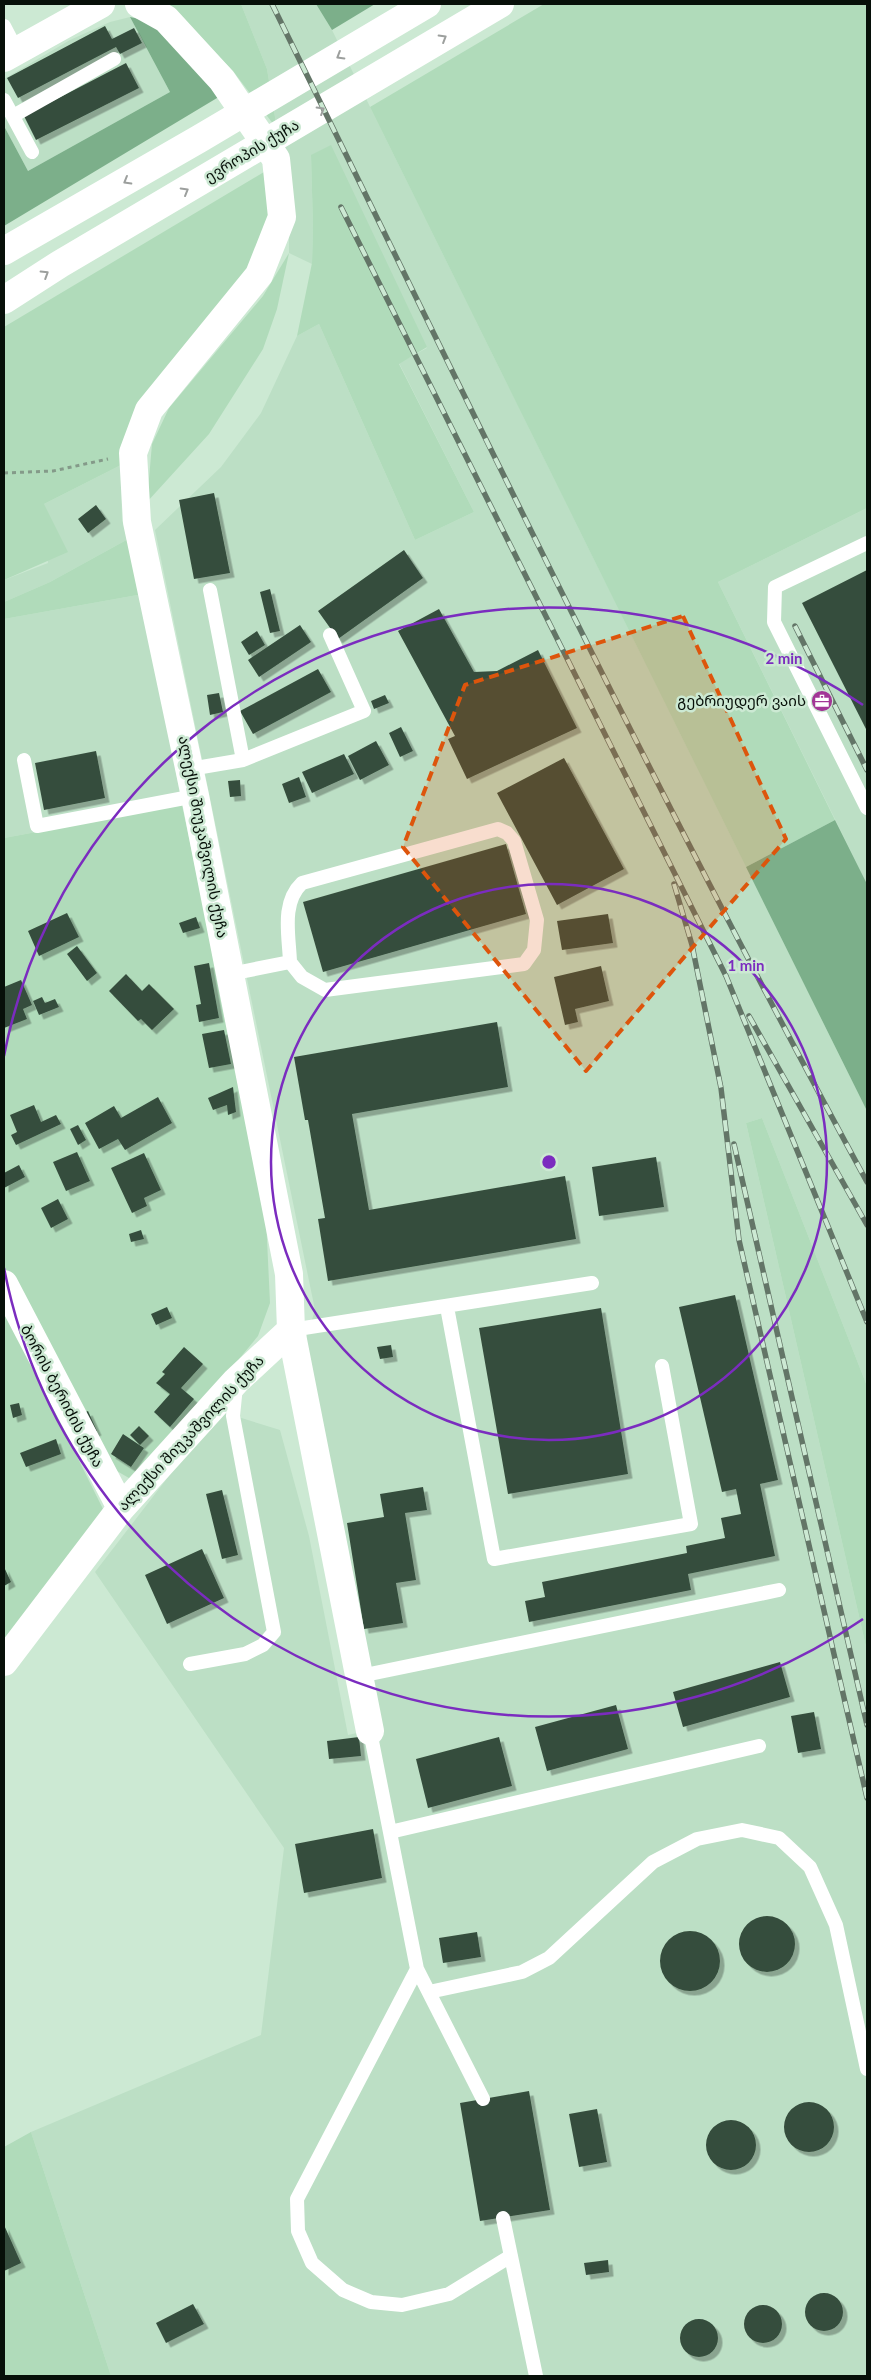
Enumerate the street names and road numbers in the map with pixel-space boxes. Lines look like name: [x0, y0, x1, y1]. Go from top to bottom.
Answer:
street label: ევროპის ქუჩა: [201, 115, 302, 186]
street label: ალექსი შიუკაშვილის ქუჩა: [175, 734, 232, 940]
street label: ბორის ბერიძის ქუჩა: [17, 1321, 108, 1470]
street label: ალექსი შიუკაშვილის ქუჩა: [114, 1351, 268, 1514]

